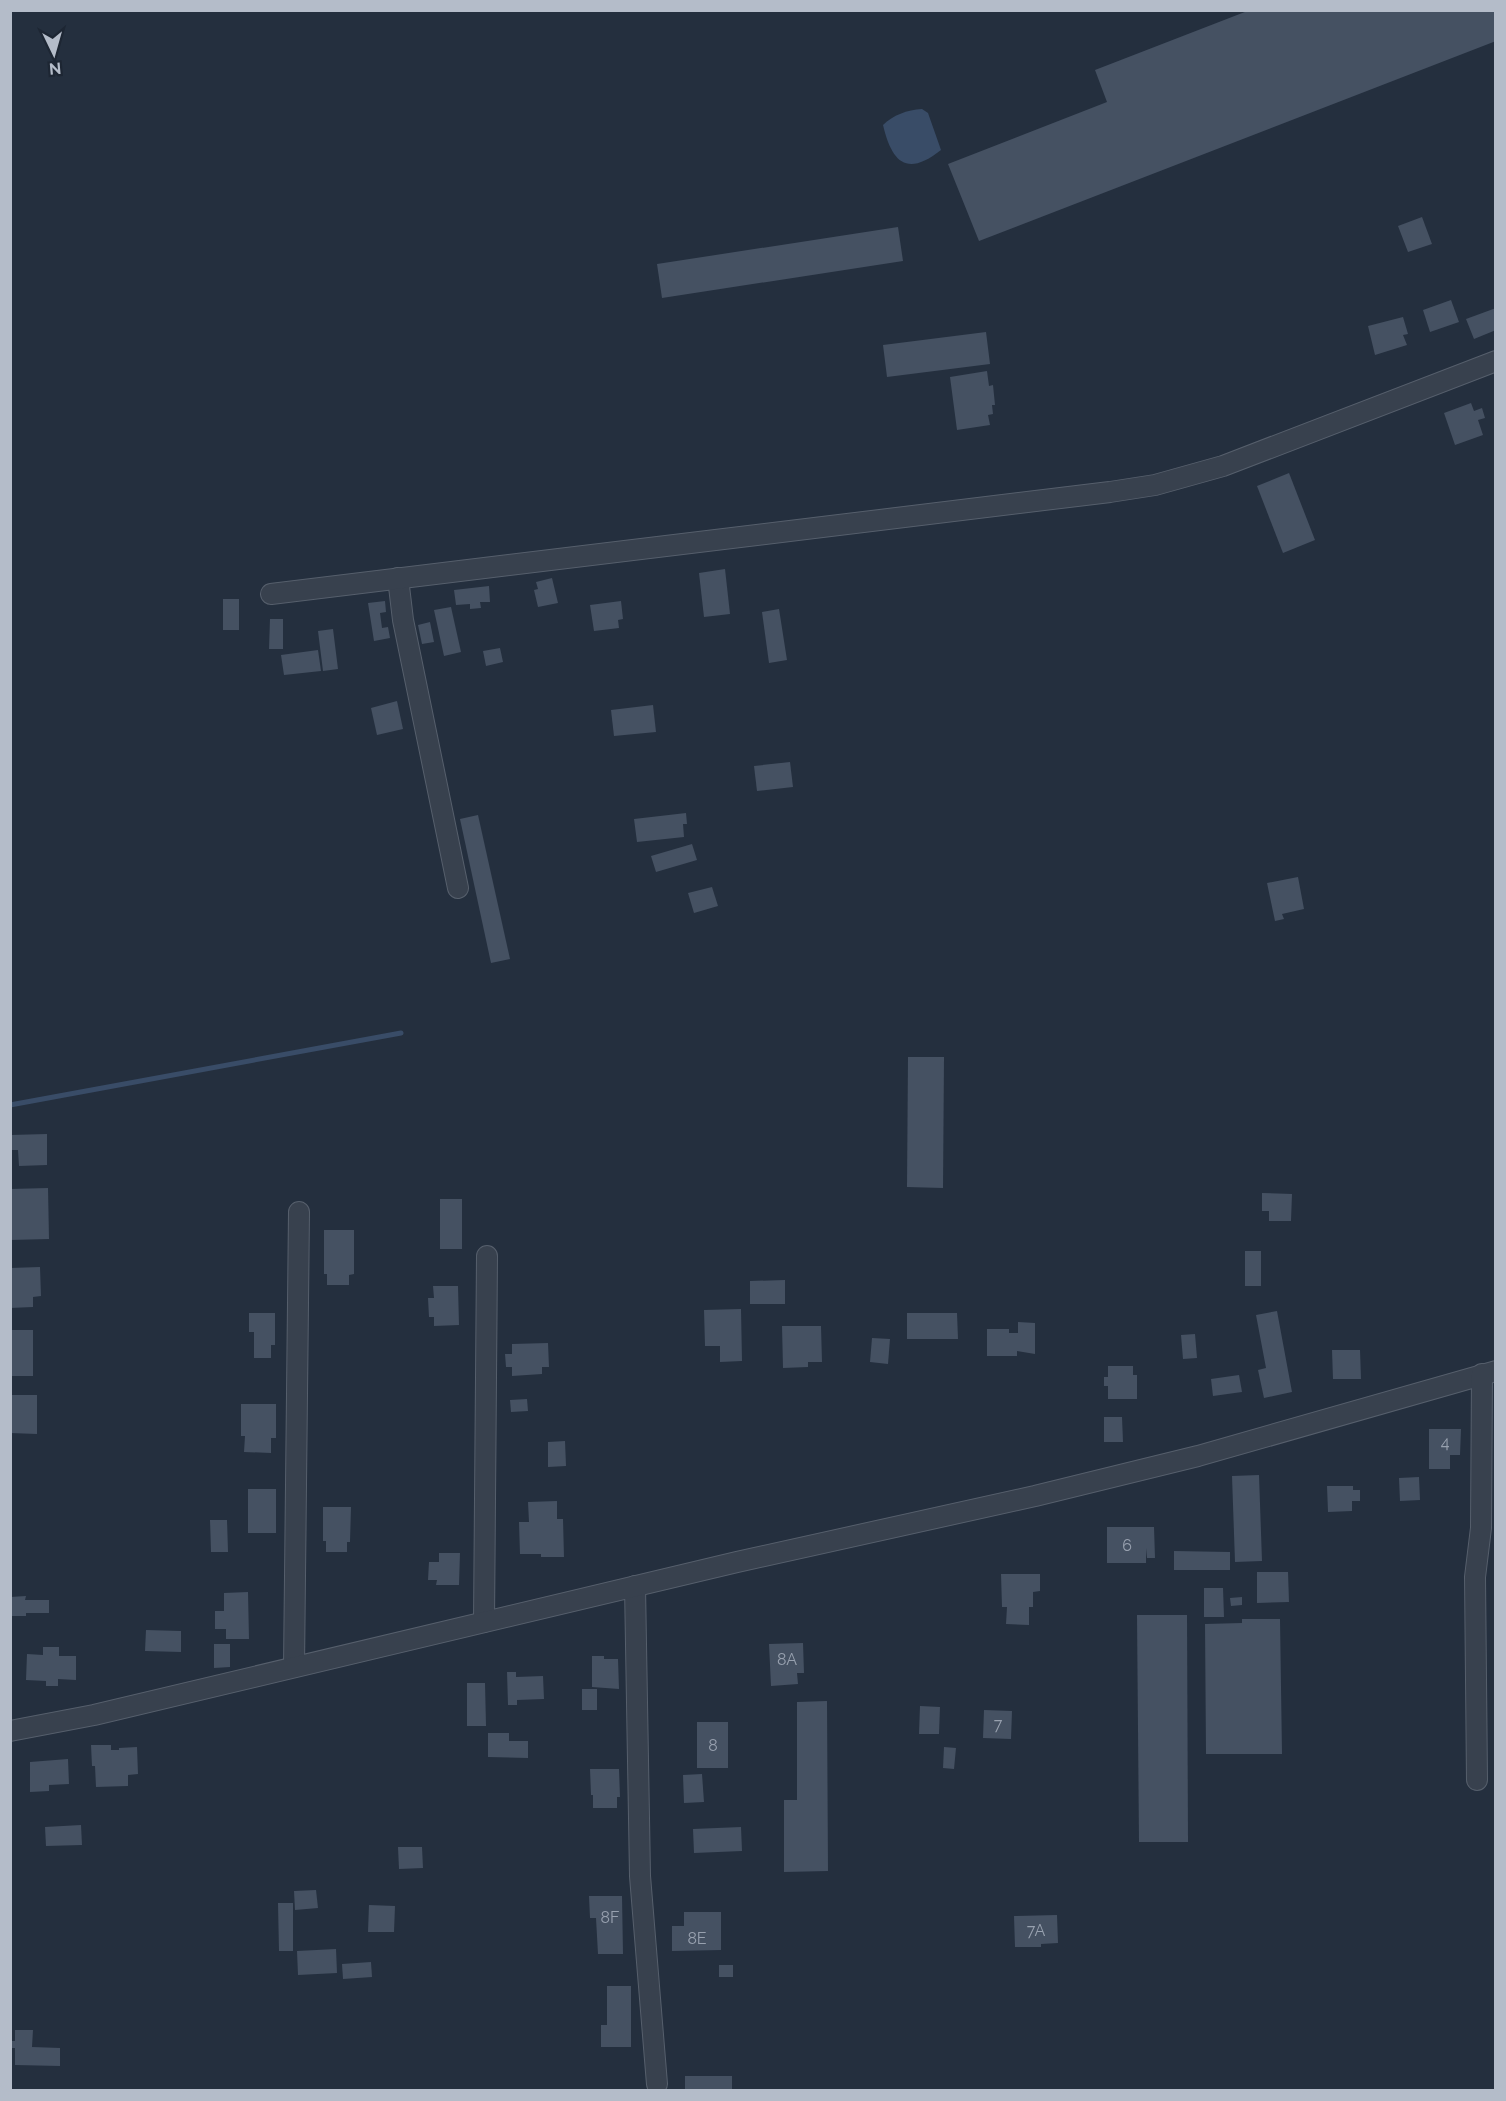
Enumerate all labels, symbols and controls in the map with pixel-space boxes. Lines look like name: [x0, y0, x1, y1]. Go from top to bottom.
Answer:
north arrow: [24, 24, 84, 84]
text: N: [48, 58, 62, 78]
house number: 4: [1441, 1433, 1450, 1452]
house number: 6: [1122, 1536, 1132, 1555]
house number: 8A: [777, 1650, 797, 1669]
house number: 7: [994, 1715, 1003, 1734]
house number: 8: [708, 1736, 718, 1755]
house number: 8F: [601, 1908, 619, 1927]
house number: 7A: [1027, 1921, 1046, 1940]
house number: 8E: [687, 1929, 707, 1948]

